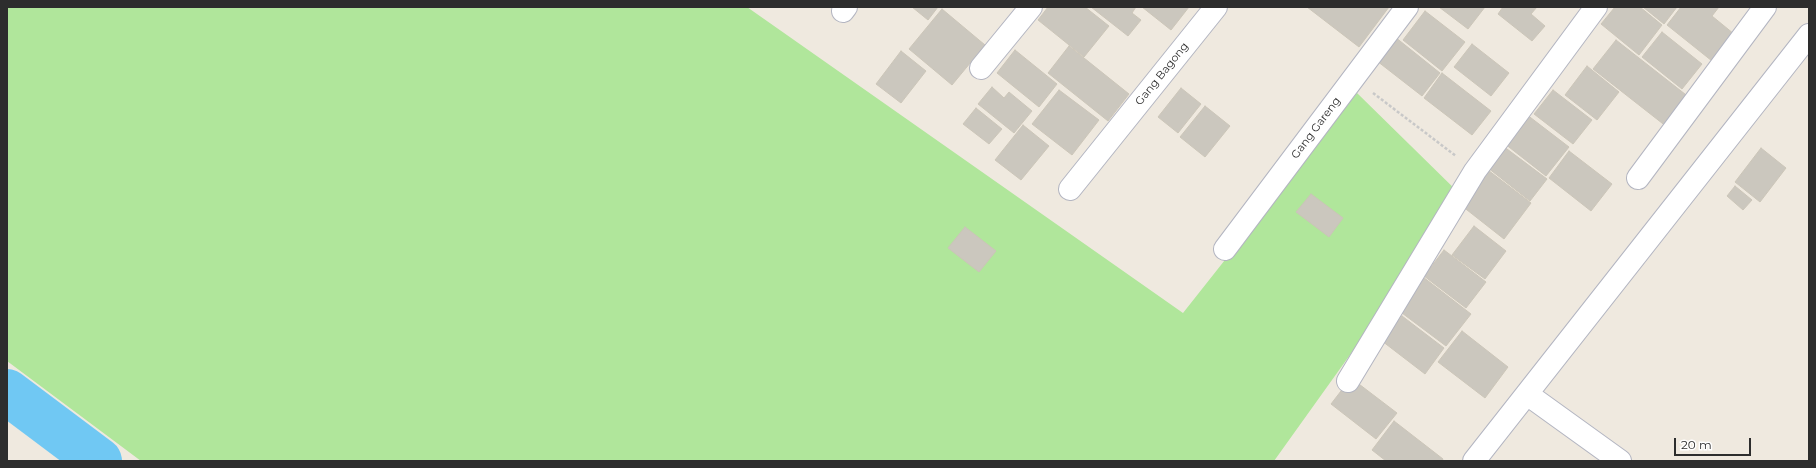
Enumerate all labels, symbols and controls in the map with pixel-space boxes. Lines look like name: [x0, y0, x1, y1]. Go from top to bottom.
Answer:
street label: Gang Bagong: [1133, 40, 1191, 108]
street label: Gang Gareng: [1289, 95, 1343, 161]
scale bar: [1676, 430, 1753, 456]
text: 20 m: [1681, 437, 1712, 452]

